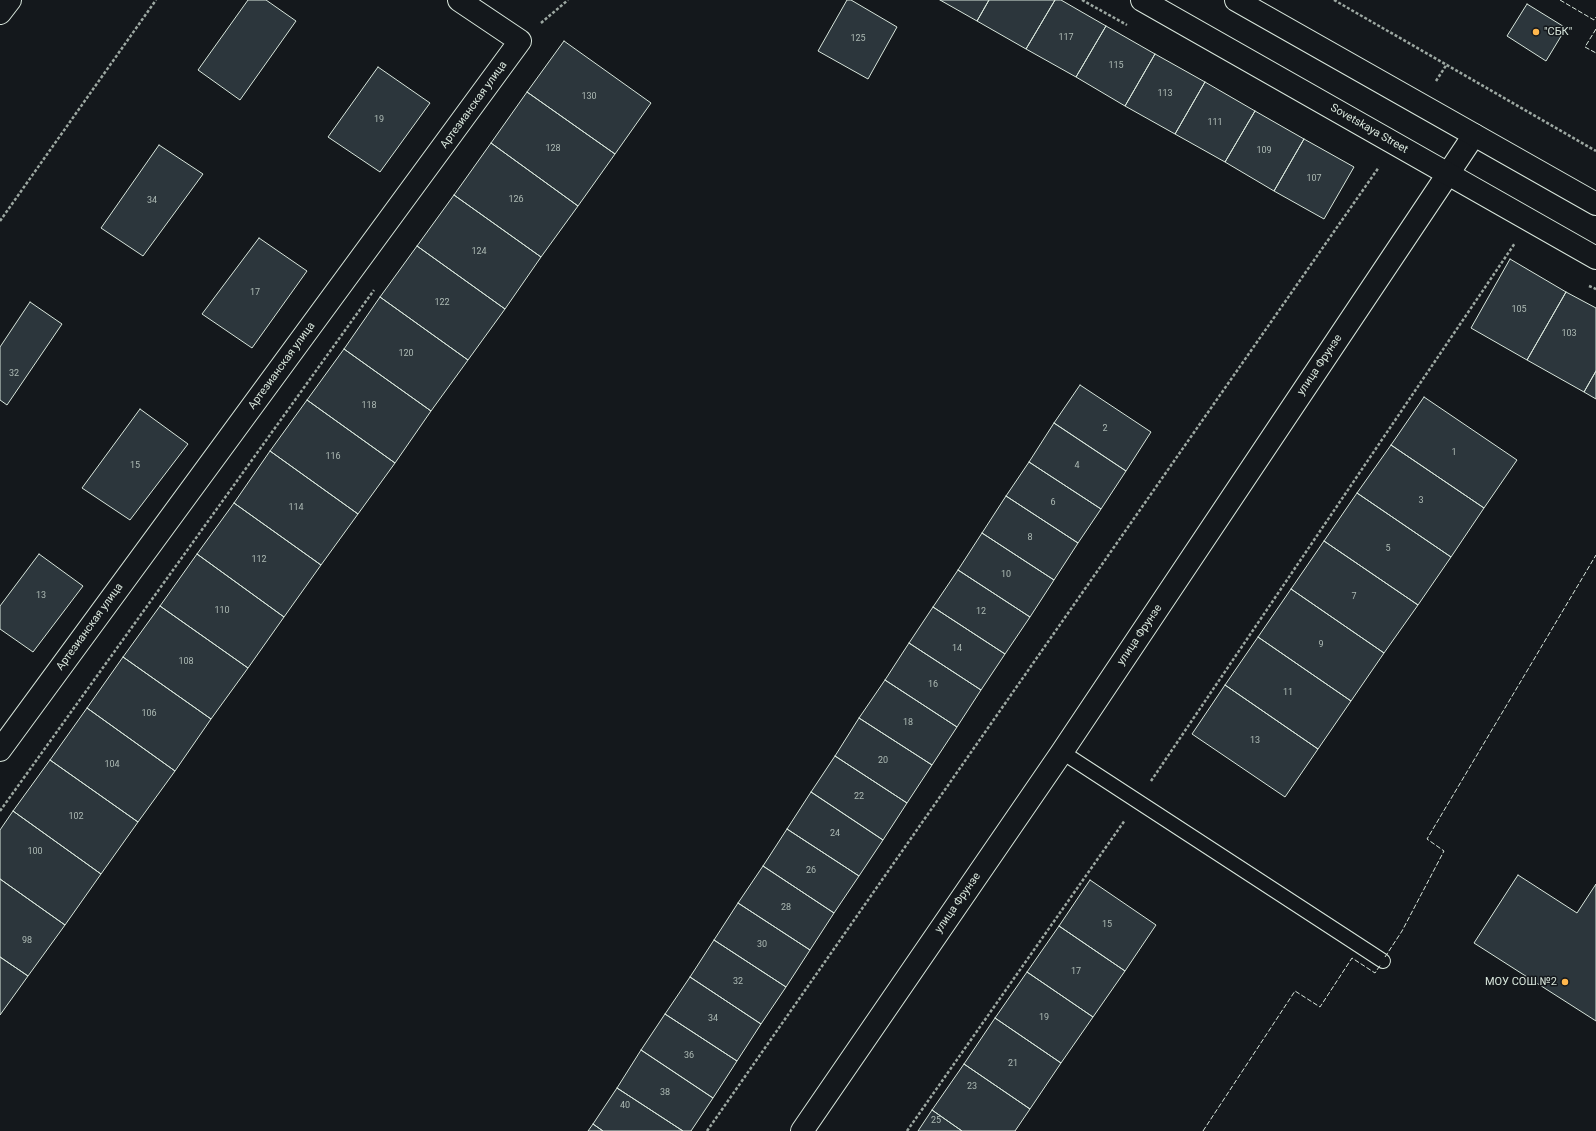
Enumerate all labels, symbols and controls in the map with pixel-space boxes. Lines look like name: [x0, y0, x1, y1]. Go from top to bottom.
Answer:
place label: "СБК": [1544, 25, 1572, 39]
marker: "СБК": [1531, 27, 1541, 37]
house number: 117: [1058, 33, 1074, 43]
house number: 125: [850, 34, 866, 44]
street label: Артезианская улица: [438, 59, 510, 151]
house number: 115: [1108, 61, 1124, 71]
house number: 113: [1157, 89, 1173, 99]
house number: 130: [581, 92, 597, 102]
street label: Sovetskaya Street: [1328, 101, 1410, 157]
house number: 19: [374, 115, 384, 125]
house number: 111: [1207, 118, 1223, 128]
house number: 128: [545, 144, 561, 154]
house number: 109: [1256, 146, 1272, 156]
house number: 107: [1306, 174, 1322, 184]
house number: 126: [508, 195, 524, 205]
house number: 34: [147, 196, 157, 206]
house number: 124: [471, 247, 487, 257]
house number: 17: [250, 288, 260, 298]
house number: 122: [434, 298, 450, 308]
house number: 105: [1511, 305, 1527, 315]
street label: Артезианская улица: [246, 320, 318, 412]
house number: 103: [1561, 329, 1577, 339]
street label: улица Фрунзе: [1295, 332, 1345, 398]
house number: 120: [398, 349, 414, 359]
house number: 32: [9, 369, 19, 379]
house number: 118: [361, 401, 377, 411]
house number: 2: [1102, 424, 1108, 434]
house number: 1: [1451, 448, 1457, 458]
house number: 116: [325, 452, 341, 462]
house number: 15: [130, 461, 140, 471]
house number: 4: [1074, 461, 1080, 471]
house number: 3: [1418, 496, 1424, 506]
house number: 6: [1050, 498, 1056, 508]
house number: 114: [288, 503, 304, 513]
house number: 8: [1027, 533, 1033, 543]
house number: 5: [1385, 544, 1391, 554]
house number: 112: [251, 555, 267, 565]
house number: 10: [1001, 570, 1011, 580]
street label: Артезианская улица: [54, 581, 126, 673]
house number: 13: [36, 591, 46, 601]
house number: 7: [1351, 592, 1357, 602]
street label: улица Фрунзе: [1115, 602, 1165, 668]
house number: 110: [214, 606, 230, 616]
house number: 12: [976, 607, 986, 617]
house number: 9: [1318, 640, 1324, 650]
house number: 14: [952, 644, 962, 654]
house number: 108: [178, 657, 194, 667]
house number: 16: [928, 680, 938, 690]
house number: 11: [1283, 688, 1293, 698]
house number: 106: [141, 709, 157, 719]
house number: 18: [903, 718, 913, 728]
house number: 13: [1250, 736, 1260, 746]
house number: 20: [878, 756, 888, 766]
house number: 104: [104, 760, 120, 770]
house number: 22: [854, 792, 864, 802]
house number: 102: [68, 812, 84, 822]
house number: 24: [830, 829, 840, 839]
house number: 100: [27, 847, 43, 857]
house number: 26: [806, 866, 816, 876]
street label: улица Фрунзе: [932, 870, 984, 936]
house number: 28: [781, 903, 791, 913]
house number: 15: [1102, 920, 1112, 930]
house number: 98: [22, 936, 32, 946]
house number: 30: [757, 940, 767, 950]
house number: 17: [1071, 967, 1081, 977]
place label: МОУ СОШ №2: [1485, 975, 1557, 989]
house number: 32: [733, 977, 743, 987]
marker: МОУ СОШ №2: [1560, 977, 1570, 987]
house number: 19: [1039, 1013, 1049, 1023]
house number: 34: [708, 1014, 718, 1024]
house number: 36: [684, 1051, 694, 1061]
house number: 21: [1008, 1059, 1018, 1069]
house number: 23: [967, 1082, 977, 1092]
house number: 38: [660, 1088, 670, 1098]
house number: 40: [620, 1101, 630, 1111]
house number: 25: [931, 1116, 941, 1126]

